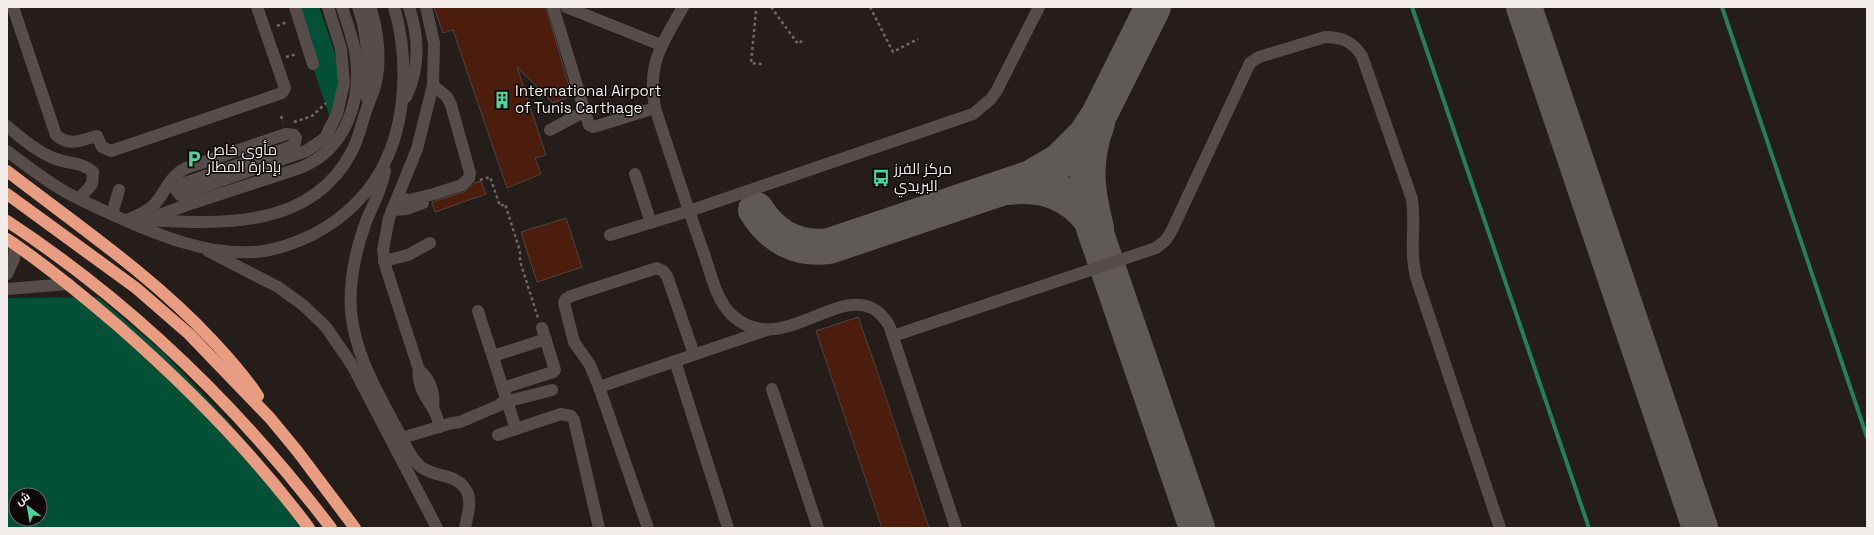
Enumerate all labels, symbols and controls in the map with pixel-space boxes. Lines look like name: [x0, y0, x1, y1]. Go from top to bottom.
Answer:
place label: International Airport of Tunis Carthage: [515, 81, 662, 117]
building icon: International Airport of Tunis Carthage: [492, 90, 512, 110]
place label: مأوى خاص بإدارة المطار: [206, 140, 281, 176]
parking icon: مأوى خاص بإدارة المطار: [184, 149, 204, 169]
place label: مركز الفرز البريدي: [893, 159, 952, 198]
bus stop icon: مركز الفرز البريدي: [871, 168, 891, 188]
north arrow: [8, 487, 48, 527]
text: ش: [13, 489, 33, 508]

